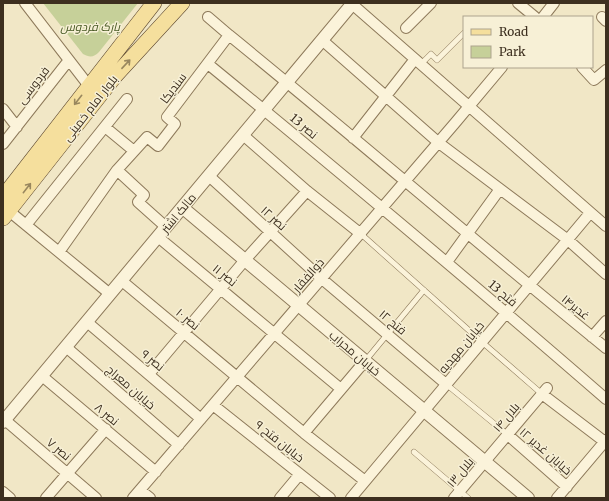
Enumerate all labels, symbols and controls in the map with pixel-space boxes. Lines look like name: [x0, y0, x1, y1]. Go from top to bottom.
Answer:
legend: [463, 16, 593, 68]
park label: پارک فردوس: [60, 19, 121, 35]
text: Road: [499, 24, 528, 39]
text: Park: [499, 44, 526, 59]
one-way arrow: [121, 59, 130, 69]
street label: فردوسی: [14, 63, 52, 107]
street label: سندیکا: [157, 70, 189, 106]
street label: بلوار امام خمینی: [59, 72, 121, 145]
one-way arrow: [73, 94, 82, 105]
street label: نصر 13: [287, 110, 321, 142]
one-way arrow: [23, 182, 31, 193]
street label: مالک اشتر: [156, 190, 199, 237]
street label: نصر ۱۲: [258, 203, 290, 233]
street label: ذوالفقار: [288, 254, 327, 296]
street label: نصر ۱۱: [210, 261, 240, 289]
street label: فتح 13: [485, 277, 521, 310]
street label: غدیر۱۴: [559, 291, 593, 323]
street label: نصر ۱۰: [173, 305, 203, 333]
street label: فتح ۱۲: [376, 306, 410, 339]
street label: خیابان مهدیه: [435, 318, 487, 376]
street label: خیابان محراب: [326, 327, 384, 379]
street label: نصر ۹: [138, 346, 168, 374]
street label: خیابان معراج: [103, 362, 159, 413]
street label: بلال ۱۴: [489, 399, 523, 435]
street label: نصر ۸: [92, 400, 122, 428]
street label: خیابان فتح ۹: [252, 417, 308, 466]
street label: خیابان غدیر ۱۲: [517, 424, 575, 478]
street label: نصر ۷: [44, 435, 74, 463]
street label: بلال ۱۳: [443, 454, 477, 490]

